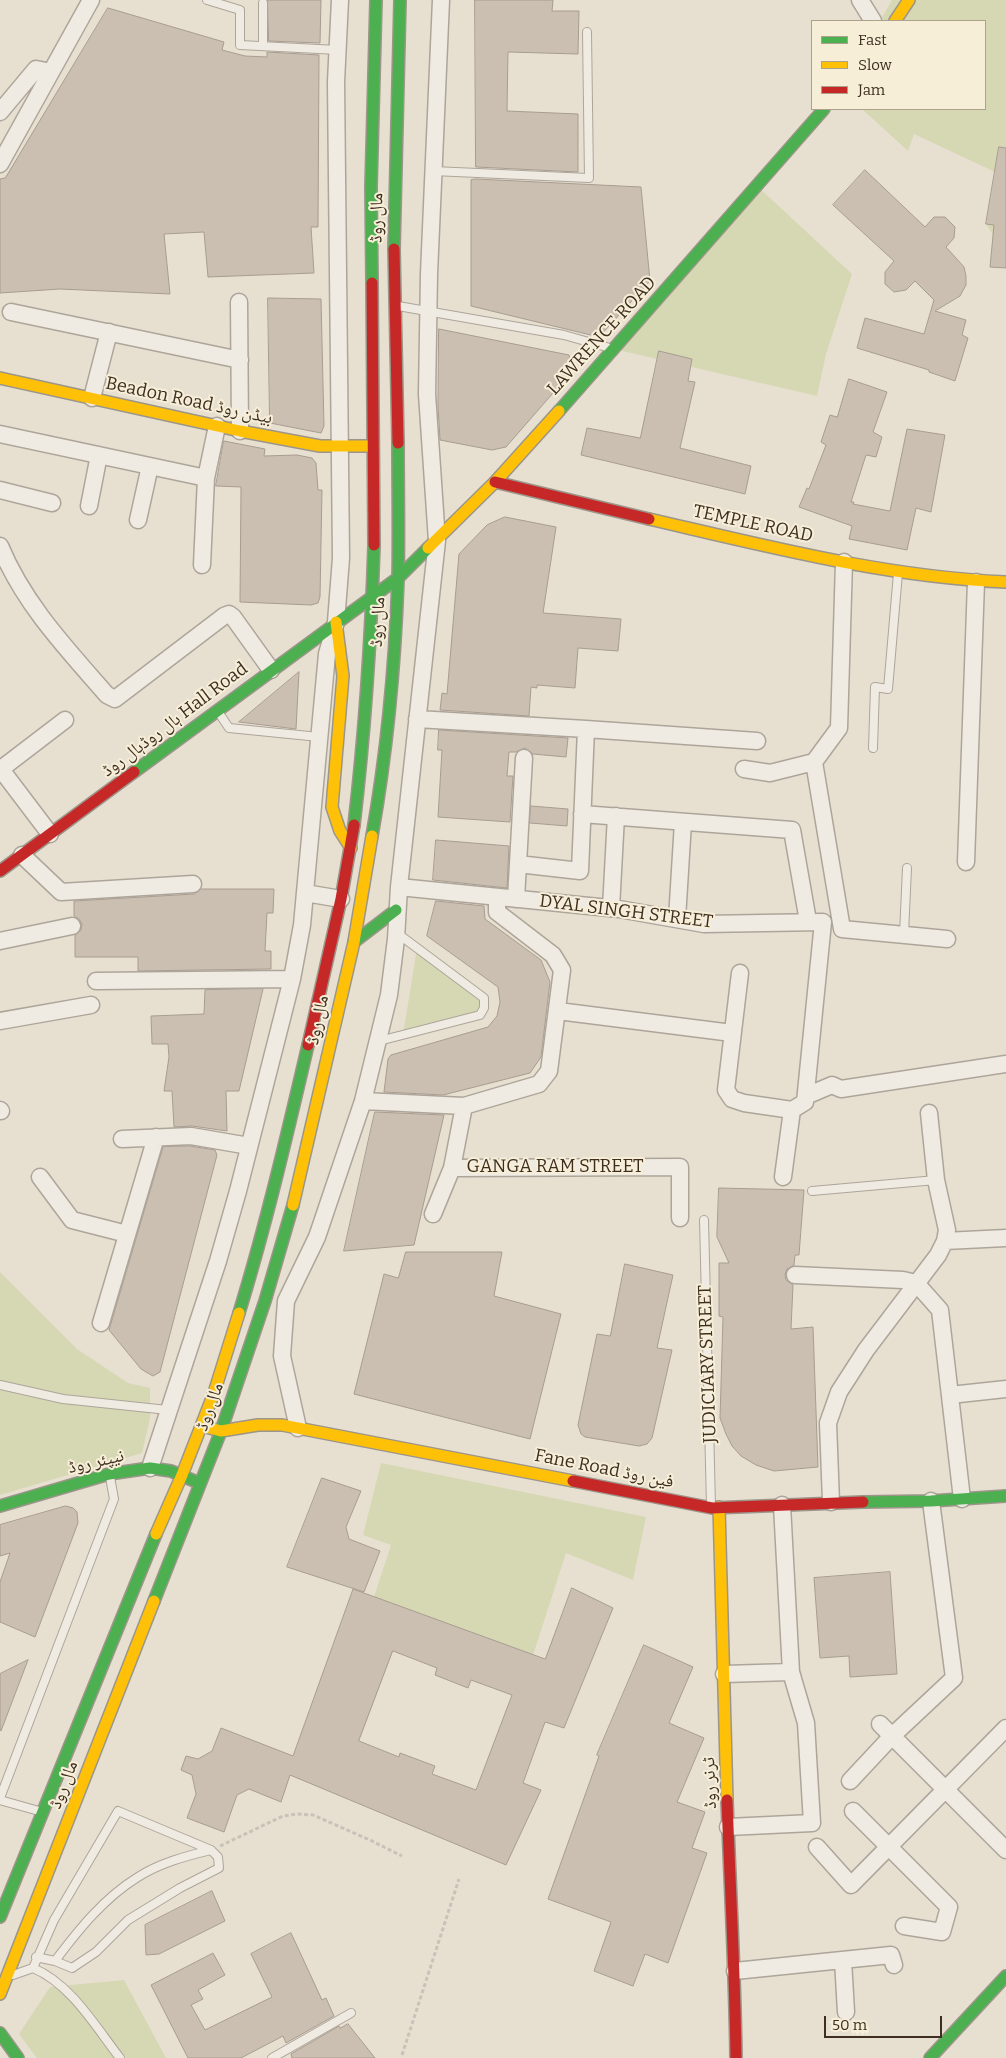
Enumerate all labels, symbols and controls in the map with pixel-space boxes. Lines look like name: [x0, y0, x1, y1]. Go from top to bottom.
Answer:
legend: [811, 20, 986, 110]
text: Fast: [858, 31, 887, 49]
text: Slow: [858, 56, 892, 74]
text: Jam: [858, 81, 885, 99]
street label: مال روڈ: [366, 193, 388, 243]
street label: LAWRENCE ROAD: [543, 272, 661, 400]
street label: Beadon Road بیڈن روڈ: [104, 373, 274, 429]
street label: TEMPLE ROAD: [691, 501, 815, 547]
street label: مال روڈ: [366, 597, 390, 647]
street label: ہال روڈہال روڈ Hall Road: [98, 658, 252, 782]
street label: DYAL SINGH STREET: [538, 891, 714, 933]
street label: مال روڈ: [302, 993, 334, 1047]
street label: GANGA RAM STREET: [467, 1156, 643, 1178]
street label: JUDICIARY STREET: [694, 1284, 722, 1444]
street label: مال روڈ: [191, 1380, 229, 1434]
street label: نیپئر روڈ: [66, 1445, 126, 1479]
street label: Fane Road فین روڈ: [533, 1445, 675, 1493]
street label: ٹرنر روڈ: [698, 1757, 722, 1809]
street label: مال روڈ: [45, 1758, 83, 1812]
scale bar: [826, 2006, 944, 2038]
text: 50 m: [832, 2016, 867, 2034]

